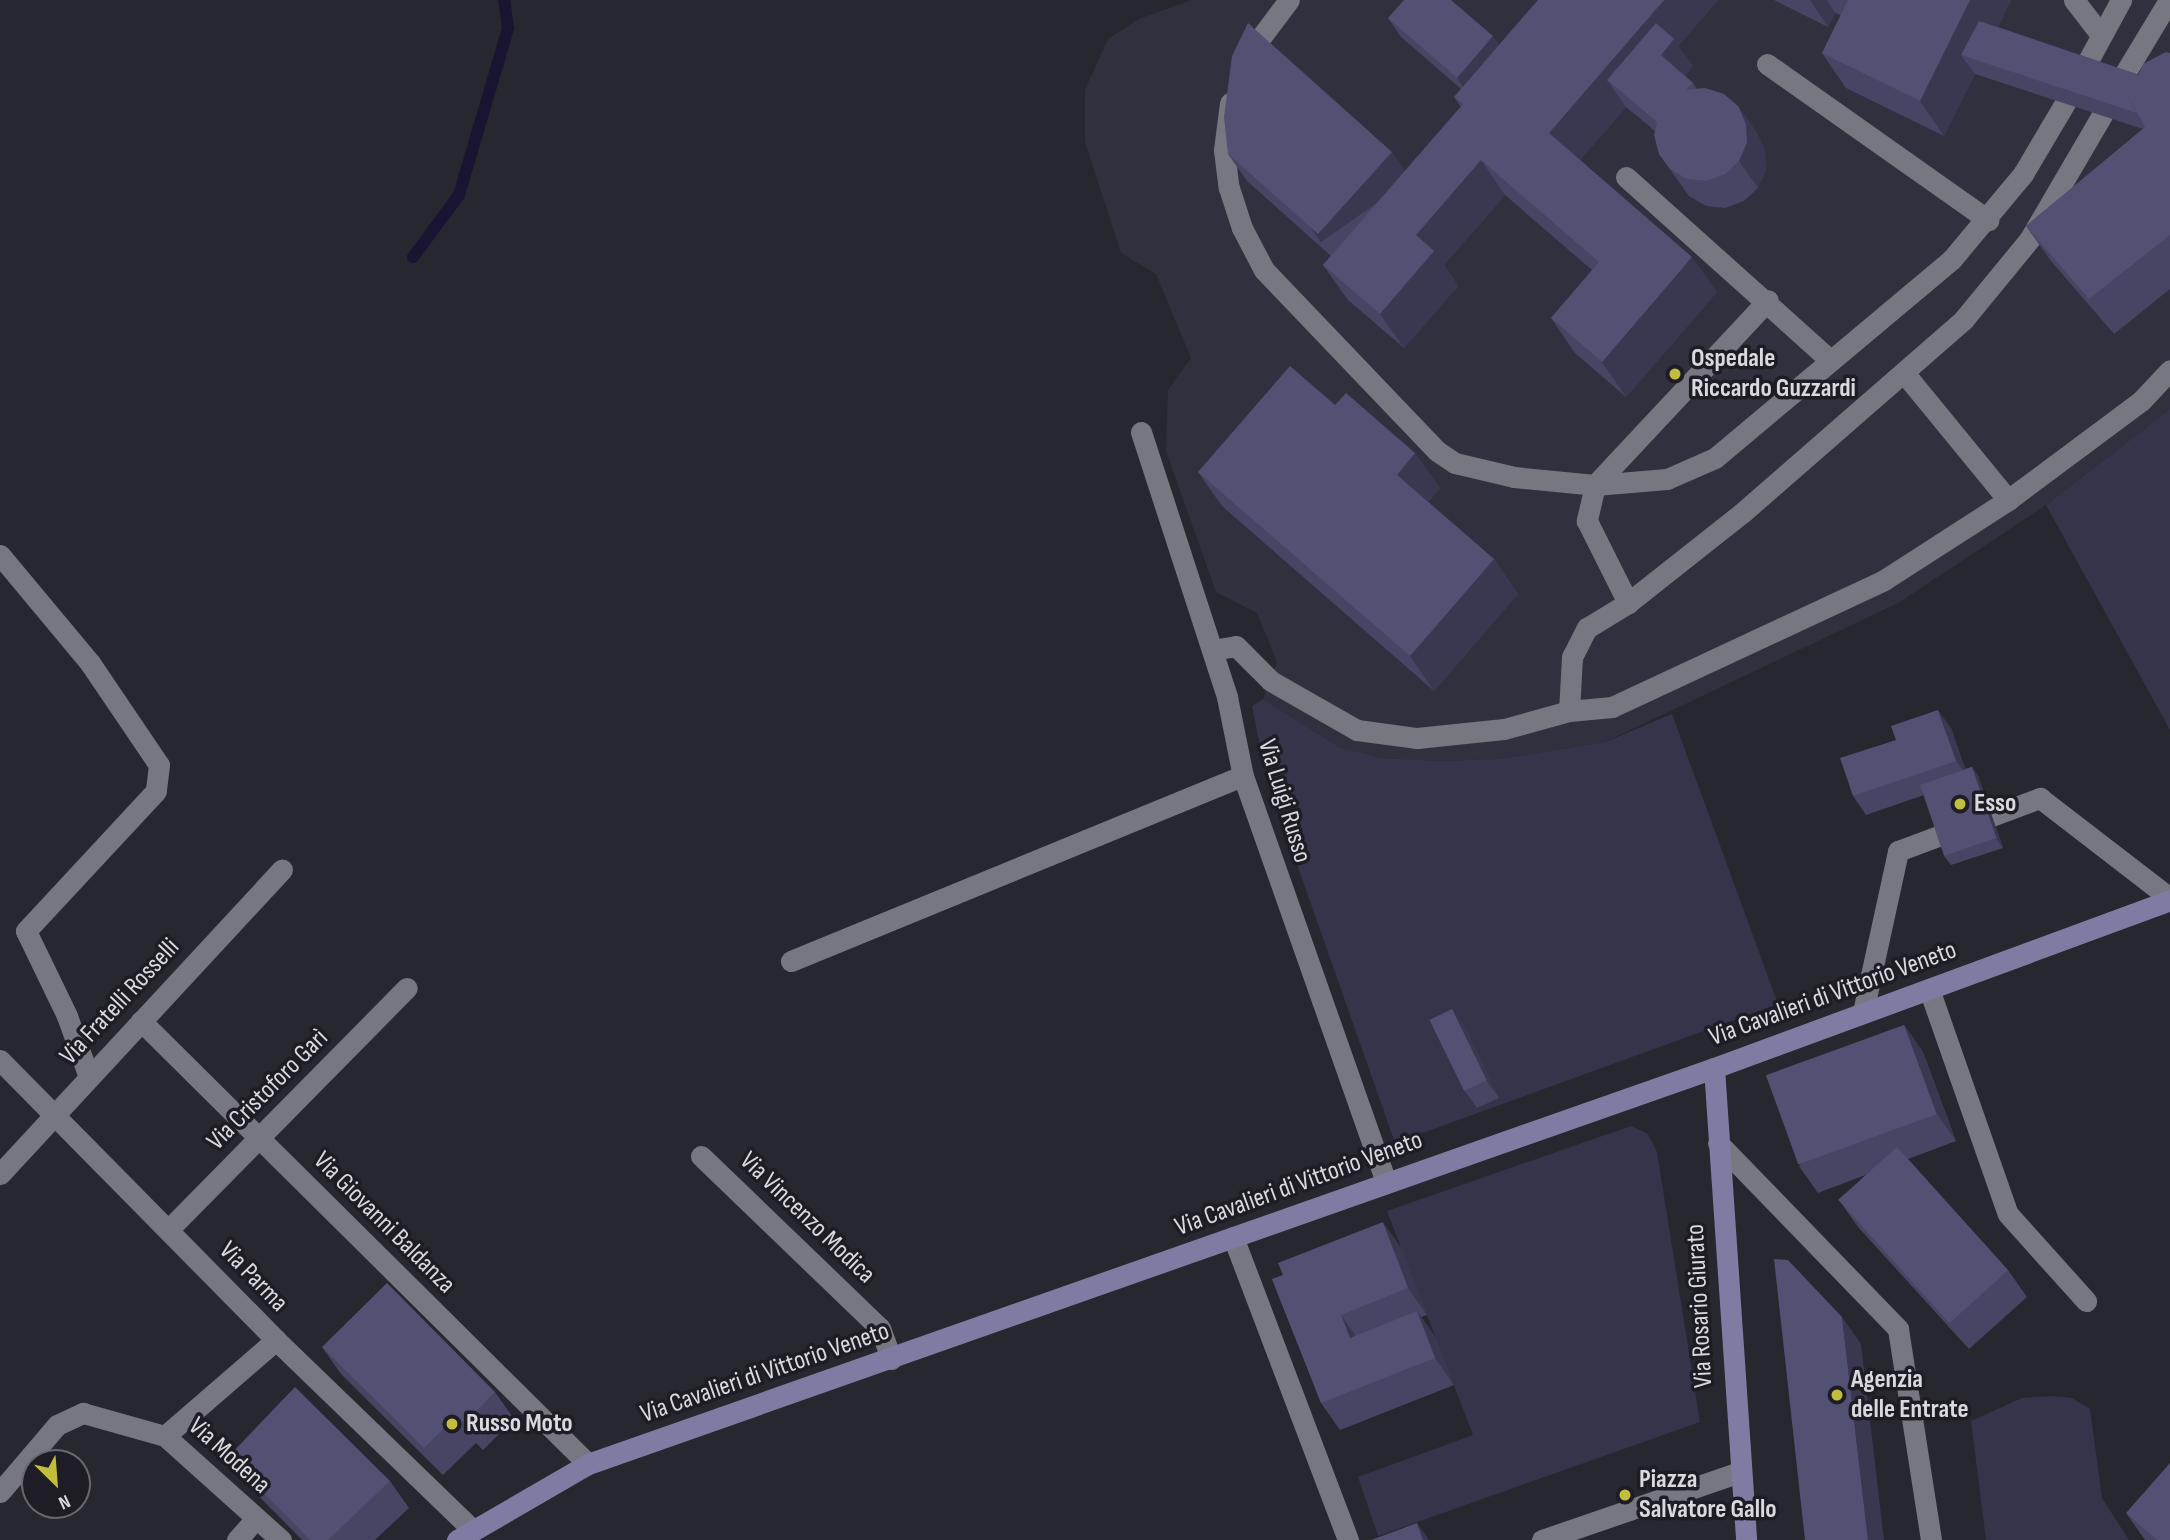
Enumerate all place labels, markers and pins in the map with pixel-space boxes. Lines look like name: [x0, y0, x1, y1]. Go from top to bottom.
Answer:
place label: Ospedale Riccardo Guzzardi: [1691, 343, 1856, 404]
marker: Ospedale Riccardo Guzzardi: [1665, 364, 1685, 384]
place label: Esso: [1974, 788, 2016, 820]
marker: Esso: [1952, 796, 1968, 812]
place label: Agenzia delle Entrate: [1851, 1364, 1969, 1426]
marker: Agenzia delle Entrate: [1829, 1387, 1845, 1403]
place label: Russo Moto: [466, 1408, 573, 1440]
marker: Russo Moto: [444, 1416, 460, 1432]
place label: Piazza Salvatore Gallo: [1639, 1464, 1777, 1526]
marker: Piazza Salvatore Gallo: [1617, 1487, 1633, 1503]

